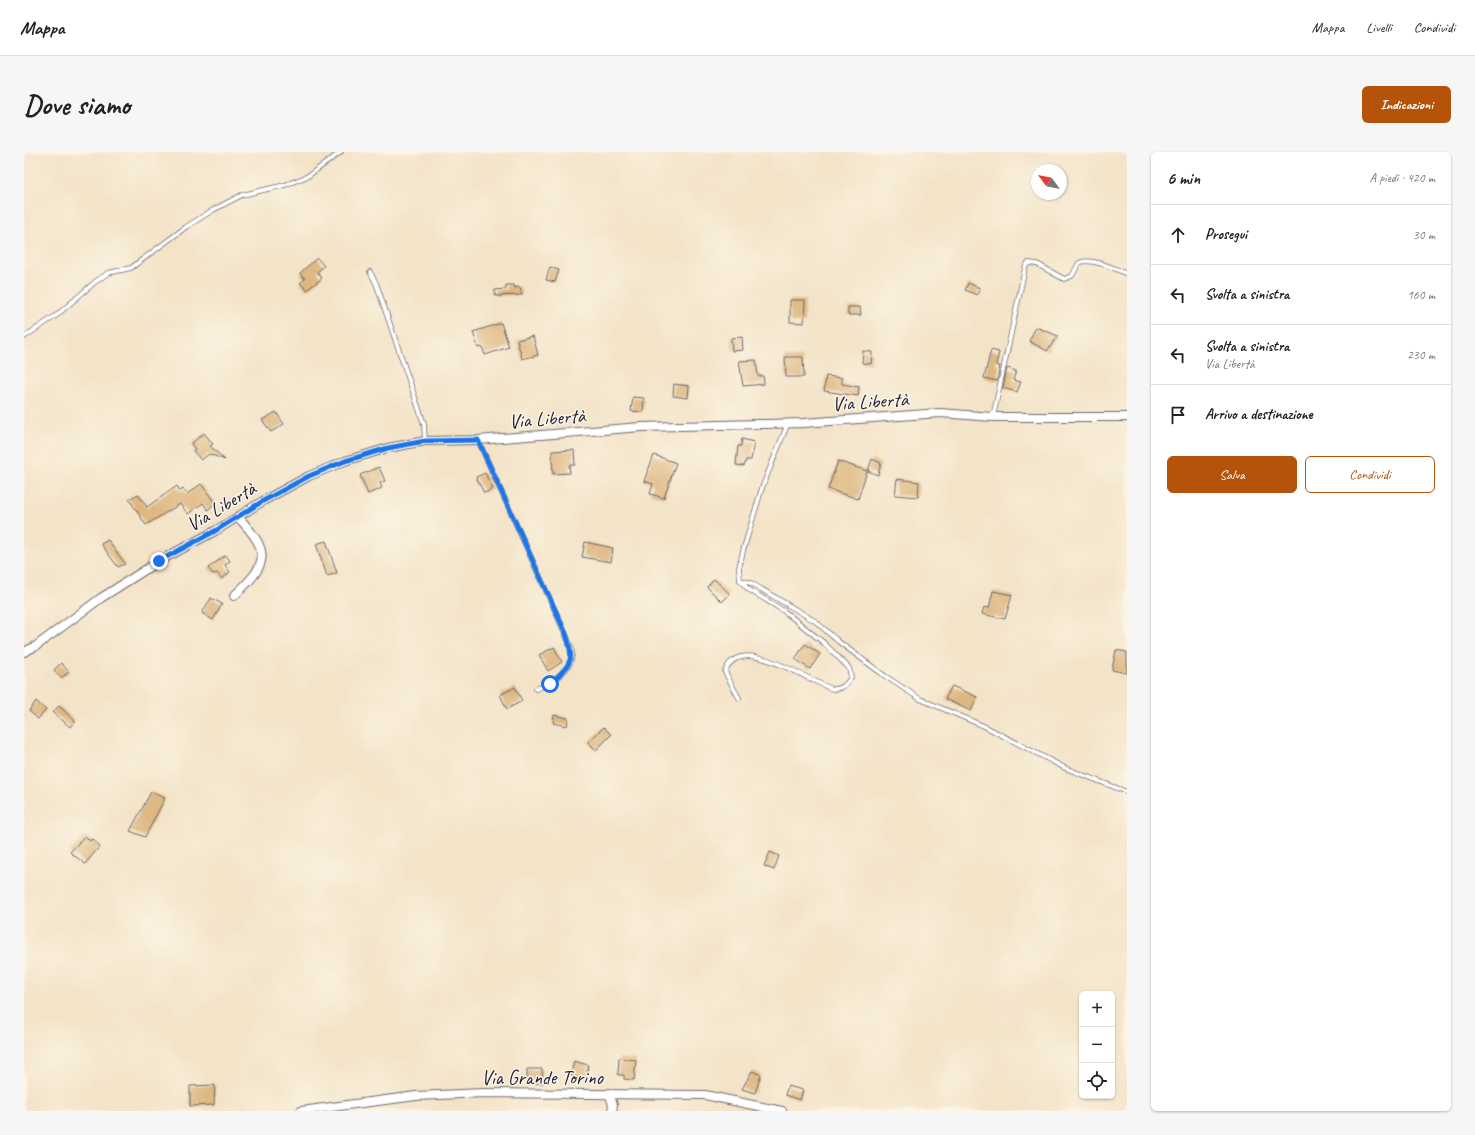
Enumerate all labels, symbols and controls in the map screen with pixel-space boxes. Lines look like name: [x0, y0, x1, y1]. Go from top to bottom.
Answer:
text: Mappa: [20, 16, 64, 40]
text: Mappa: [1312, 19, 1344, 36]
text: Livelli: [1366, 19, 1392, 36]
text: Condividi: [1414, 19, 1455, 36]
button: Indicazioni: [1362, 86, 1451, 123]
text: Dove siamo: [24, 87, 130, 122]
north arrow: [1031, 164, 1067, 200]
text: 6 min: [1167, 168, 1200, 189]
text: A piedi · 420 m: [1370, 170, 1435, 186]
icon: ahead: [1167, 224, 1189, 246]
text: Prosegui: [1205, 225, 1247, 244]
text: 30 m: [1413, 227, 1435, 243]
icon: left: [1167, 284, 1189, 306]
text: Svolta a sinistra: [1205, 285, 1289, 304]
text: 160 m: [1407, 287, 1435, 303]
text: Svolta a sinistra: [1205, 337, 1289, 356]
icon: left: [1167, 344, 1189, 366]
text: 230 m: [1407, 347, 1435, 363]
text: Via Libertà: [1205, 356, 1255, 372]
street label: Via Libertà: [831, 386, 910, 417]
street label: Via Libertà: [508, 403, 587, 434]
icon: arrive: [1167, 404, 1189, 426]
text: Arrivo a destinazione: [1205, 405, 1313, 424]
button: Salva: [1167, 456, 1297, 493]
button: Condividi: [1305, 456, 1435, 493]
street label: Via Libertà: [182, 475, 262, 537]
route end: [150, 552, 168, 570]
route start: [541, 675, 559, 693]
map controls: [1079, 991, 1115, 1099]
button: +: [1079, 991, 1115, 1027]
button: −: [1079, 1027, 1115, 1063]
button: locate: [1079, 1063, 1115, 1099]
street label: Via Grande Torino: [481, 1065, 604, 1090]

